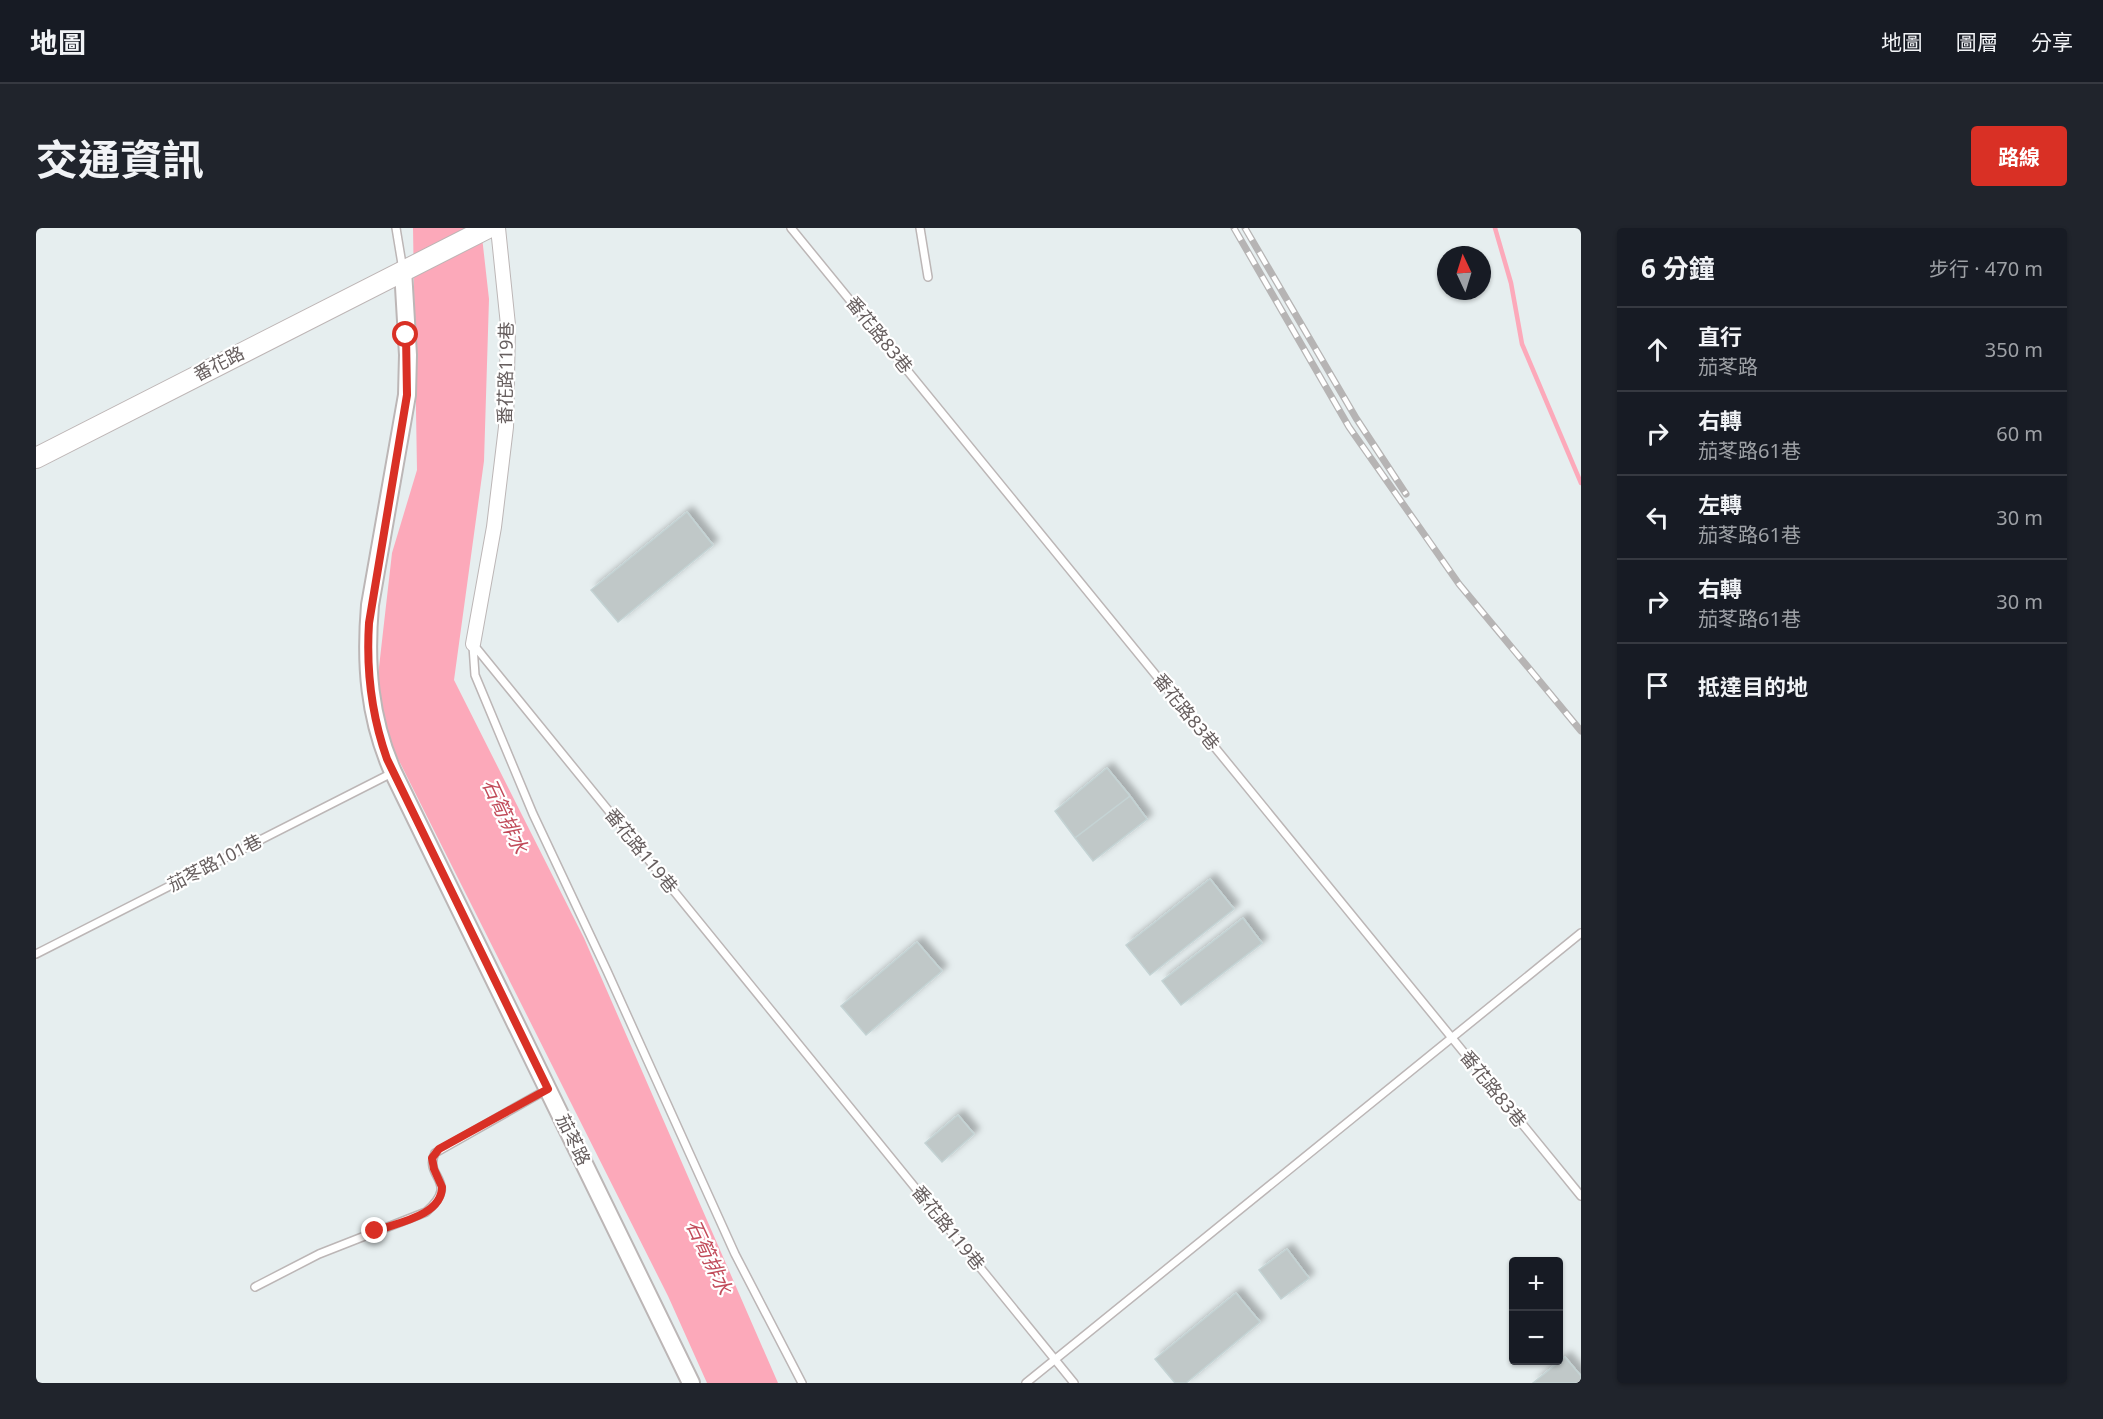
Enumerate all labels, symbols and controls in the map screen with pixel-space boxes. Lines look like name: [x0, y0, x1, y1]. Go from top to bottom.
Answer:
text: 地圖: [30, 23, 86, 61]
text: 地圖: [1881, 28, 1923, 56]
text: 圖層: [1956, 28, 1998, 56]
text: 分享: [2031, 28, 2073, 56]
button: 路線: [1971, 126, 2067, 186]
text: 交通資訊: [36, 130, 204, 187]
north arrow: [1437, 246, 1491, 300]
text: 6 分鐘: [1641, 250, 1715, 286]
text: 步行 · 470 m: [1929, 255, 2043, 282]
street label: 番花路83巷: [841, 291, 918, 378]
route start: [392, 321, 418, 347]
street label: 番花路119巷: [492, 321, 518, 425]
text: 直行: [1698, 321, 1742, 351]
icon: ahead: [1641, 333, 1674, 366]
text: 350 m: [1985, 336, 2043, 363]
street label: 番花路: [189, 340, 248, 386]
text: 茄苳路: [1698, 353, 1758, 380]
text: 右轉: [1698, 405, 1742, 435]
icon: right: [1641, 417, 1674, 450]
text: 60 m: [1996, 420, 2043, 447]
text: 茄苳路61巷: [1698, 437, 1801, 464]
text: 左轉: [1698, 489, 1742, 519]
icon: left: [1641, 501, 1674, 534]
text: 30 m: [1996, 504, 2043, 531]
text: 茄苳路61巷: [1698, 521, 1801, 548]
text: 右轉: [1698, 573, 1742, 603]
icon: right: [1641, 585, 1674, 618]
text: 30 m: [1996, 588, 2043, 615]
text: 茄苳路61巷: [1698, 605, 1801, 632]
street label: 番花路83巷: [1148, 668, 1225, 755]
icon: arrive: [1641, 669, 1674, 702]
text: 抵達目的地: [1698, 671, 1808, 701]
water label: 石筍排水: [476, 774, 535, 859]
street label: 番花路119巷: [600, 803, 683, 898]
street label: 茄苳路101巷: [163, 828, 266, 896]
street label: 番花路83巷: [1455, 1045, 1532, 1132]
street label: 茄苳路: [551, 1110, 597, 1169]
street label: 番花路119巷: [907, 1180, 990, 1275]
water label: 石筍排水: [680, 1215, 739, 1300]
route end: [361, 1217, 387, 1243]
map controls: [1509, 1257, 1563, 1365]
button: +: [1509, 1257, 1563, 1311]
button: −: [1509, 1311, 1563, 1365]

